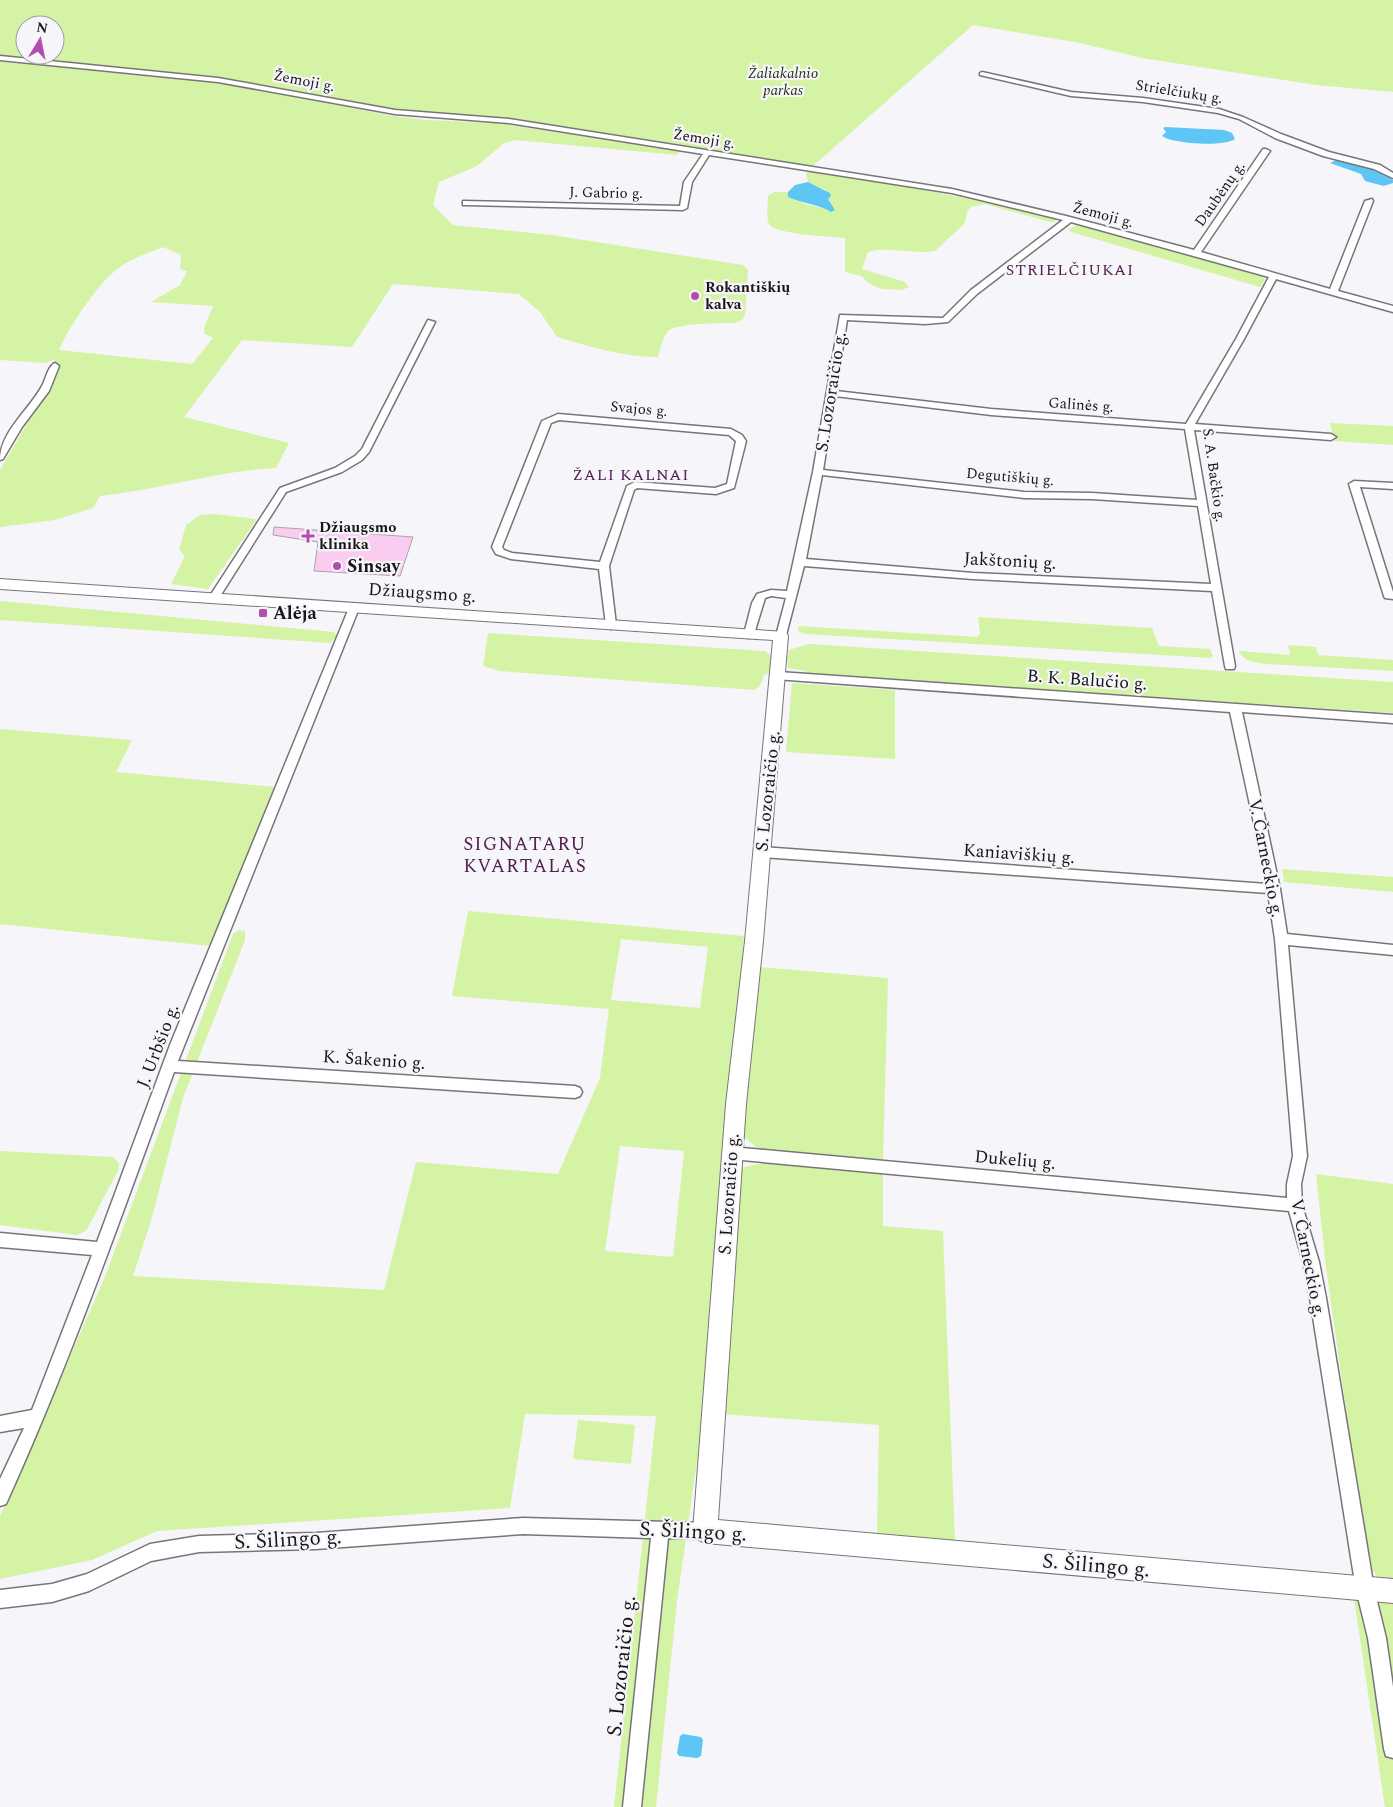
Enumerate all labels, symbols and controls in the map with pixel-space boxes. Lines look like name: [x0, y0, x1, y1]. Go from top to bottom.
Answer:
north arrow: [15, 15, 65, 65]
text: N: [35, 16, 50, 39]
park label: Žaliakalnio parkas: [748, 62, 818, 102]
street label: Žemoji g.: [271, 64, 337, 98]
street label: Strielčiukų g.: [1134, 74, 1224, 110]
street label: Žemoji g.: [672, 123, 736, 155]
street label: Daubėnų g.: [1189, 157, 1251, 231]
street label: J. Gabrio g.: [569, 181, 643, 205]
street label: Žemoji g.: [1070, 196, 1136, 234]
district label: STRIELČIUKAI: [1006, 258, 1134, 282]
place label: Rokantiškių kalva: [705, 276, 790, 316]
marker: Rokantiškių kalva: [689, 290, 701, 302]
street label: S. Lozoraičio g.: [808, 330, 854, 454]
street label: Galinės g.: [1048, 391, 1114, 419]
street label: Svajos g.: [610, 395, 668, 423]
street label: S. A. Bačkio g.: [1196, 427, 1232, 523]
street label: Degutiškių g.: [965, 462, 1055, 492]
district label: ŽALI KALNAI: [572, 463, 690, 487]
place label: Džiaugsmo klinika: [319, 516, 396, 556]
marker: Džiaugsmo klinika: [301, 529, 315, 543]
street label: Jakštonių g.: [963, 545, 1057, 577]
place label: Sinsay: [347, 553, 402, 580]
marker: Sinsay: [331, 560, 343, 572]
street label: Džiaugsmo g.: [367, 576, 477, 610]
place label: Alėja: [273, 600, 318, 627]
marker: Alėja: [257, 607, 269, 619]
street label: B. K. Balučio g.: [1026, 662, 1148, 698]
street label: S. Lozoraičio g.: [748, 729, 788, 853]
street label: V. Čarneckio g.: [1241, 796, 1291, 920]
district label: SIGNATARŲ KVARTALAS: [463, 830, 587, 881]
street label: Kaniaviškių g.: [962, 837, 1076, 871]
street label: J. Urbšio g.: [130, 1000, 186, 1092]
street label: K. Šakenio g.: [322, 1043, 426, 1077]
street label: S. Lozoraičio g.: [711, 1133, 747, 1255]
street label: Dukelių g.: [973, 1143, 1057, 1177]
street label: V. Čarneckio g.: [1283, 1196, 1333, 1320]
street label: S. Šilingo g.: [638, 1513, 748, 1551]
street label: S. Šilingo g.: [233, 1521, 343, 1559]
street label: S. Šilingo g.: [1041, 1545, 1151, 1587]
street label: S. Lozoraičio g.: [599, 1594, 645, 1738]

